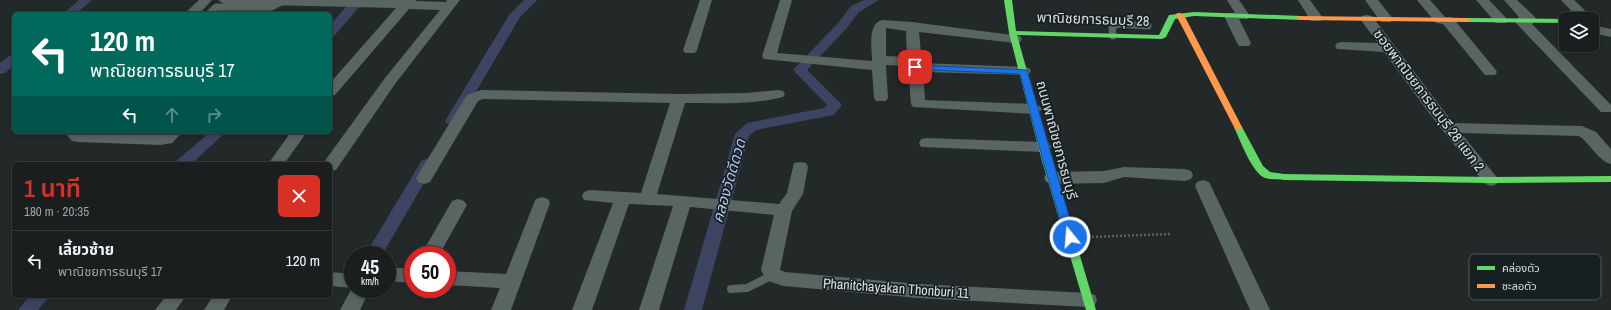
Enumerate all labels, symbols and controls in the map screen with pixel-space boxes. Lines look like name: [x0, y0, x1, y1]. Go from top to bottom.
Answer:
street label: พาณิชยการธนบุรี 28: [1036, 8, 1150, 30]
map controls: [1559, 12, 1599, 52]
button: layers: [1559, 12, 1599, 52]
text: 120 m: [90, 22, 155, 60]
street label: ซอยพาณิชยการธนบุรี 28 แยก 2: [1370, 25, 1488, 175]
icon: left: [24, 28, 76, 80]
pin: [898, 50, 932, 84]
icon: arrive: [904, 56, 926, 78]
text: พาณิชยการธนบุรี 17: [90, 58, 235, 83]
street label: ถนนพาณิชยการธนบุรี: [1032, 79, 1082, 201]
icon: left: [119, 104, 141, 126]
icon: ahead: [161, 104, 183, 126]
icon: right: [203, 104, 225, 126]
water label: คลองวัดดีดวด: [707, 136, 751, 225]
text: 1 นาที: [24, 172, 81, 204]
button: close: [278, 175, 320, 217]
text: 180 m · 20:35: [24, 203, 89, 220]
position arrow: [1049, 216, 1091, 258]
text: เลี้ยวซ้าย: [58, 239, 114, 260]
speed limit sign: 50: [404, 246, 456, 298]
icon: left: [24, 250, 46, 272]
text: 120 m: [286, 250, 320, 271]
text: 45: [361, 253, 379, 280]
legend: [1469, 254, 1601, 300]
text: คล่องตัว: [1502, 261, 1540, 275]
text: พาณิชยการธนบุรี 17: [58, 263, 162, 280]
street label: Phanitchayakan Thonburi 11: [822, 274, 970, 302]
text: km/h: [361, 275, 379, 288]
text: ชะลอตัว: [1502, 279, 1537, 293]

